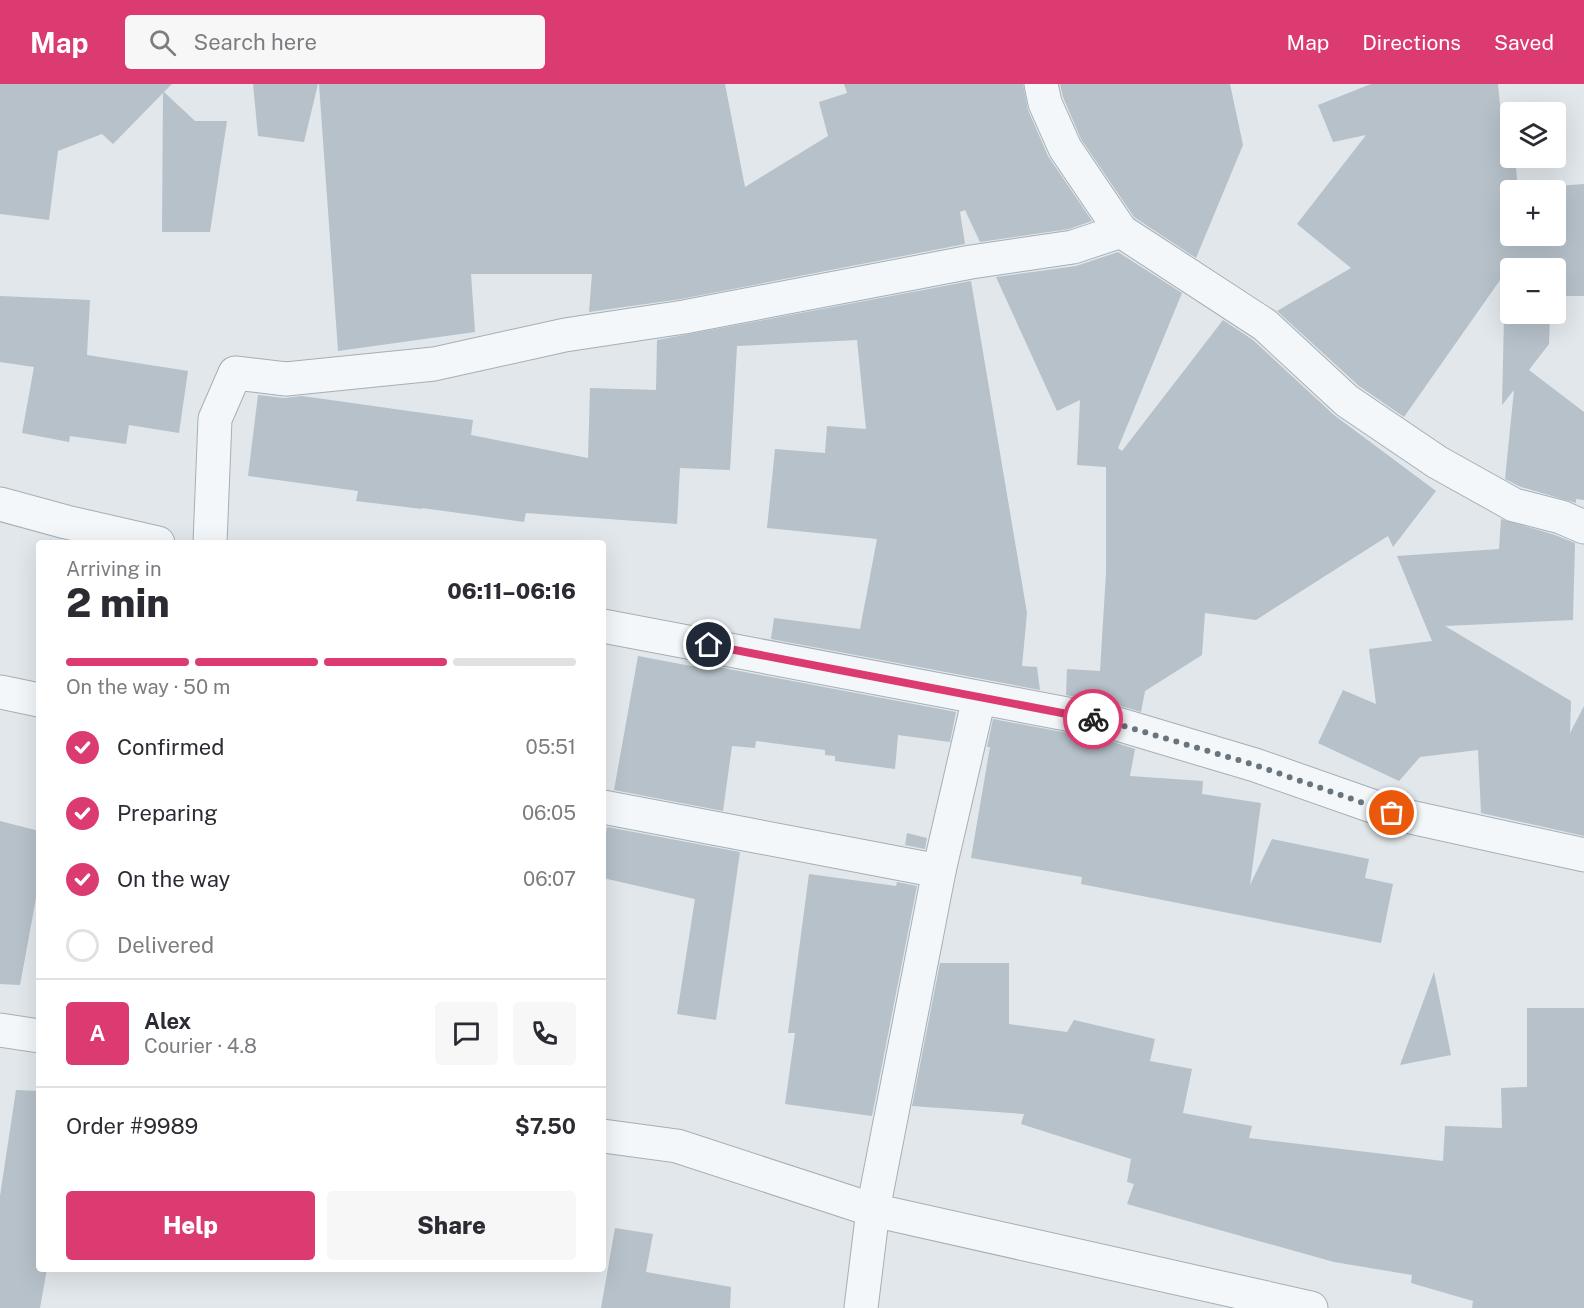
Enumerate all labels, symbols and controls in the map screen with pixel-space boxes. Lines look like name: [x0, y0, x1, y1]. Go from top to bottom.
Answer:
search box: [125, 15, 545, 69]
text: Map: [30, 26, 89, 59]
icon: search: [146, 26, 179, 59]
text: Search here: [194, 29, 317, 55]
text: Map: [1287, 30, 1329, 55]
text: Directions: [1362, 30, 1461, 55]
text: Saved: [1494, 30, 1554, 55]
map controls: [1500, 102, 1566, 324]
button: layers: [1500, 102, 1566, 168]
button: +: [1500, 180, 1566, 246]
button: −: [1500, 258, 1566, 324]
text: Arriving in: [66, 557, 161, 581]
text: 06:11–06:16: [447, 578, 576, 604]
text: 2 min: [66, 580, 170, 626]
pin: [683, 619, 734, 670]
icon: home: [692, 628, 725, 661]
text: On the way · 50 m: [66, 675, 230, 699]
courier: [1063, 689, 1123, 749]
icon: bike: [1077, 703, 1110, 736]
icon: check: [66, 731, 99, 764]
text: Confirmed: [117, 734, 224, 760]
text: 05:51: [525, 735, 576, 759]
pin: [1366, 787, 1417, 838]
icon: bag: [1375, 796, 1408, 829]
icon: check: [66, 797, 99, 830]
text: Preparing: [117, 800, 218, 826]
text: 06:05: [522, 801, 576, 825]
icon: check: [66, 863, 99, 896]
text: On the way: [117, 866, 230, 892]
text: 06:07: [523, 867, 576, 891]
text: Delivered: [117, 932, 214, 958]
button: chat: [435, 1002, 498, 1065]
button: phone: [513, 1002, 576, 1065]
text: Alex: [144, 1008, 191, 1034]
text: A: [90, 1020, 105, 1046]
text: Courier · 4.8: [144, 1034, 257, 1058]
text: Order #9989: [66, 1113, 198, 1139]
text: $7.50: [515, 1113, 576, 1139]
button: Help: [66, 1191, 315, 1260]
button: Share: [327, 1191, 576, 1260]

